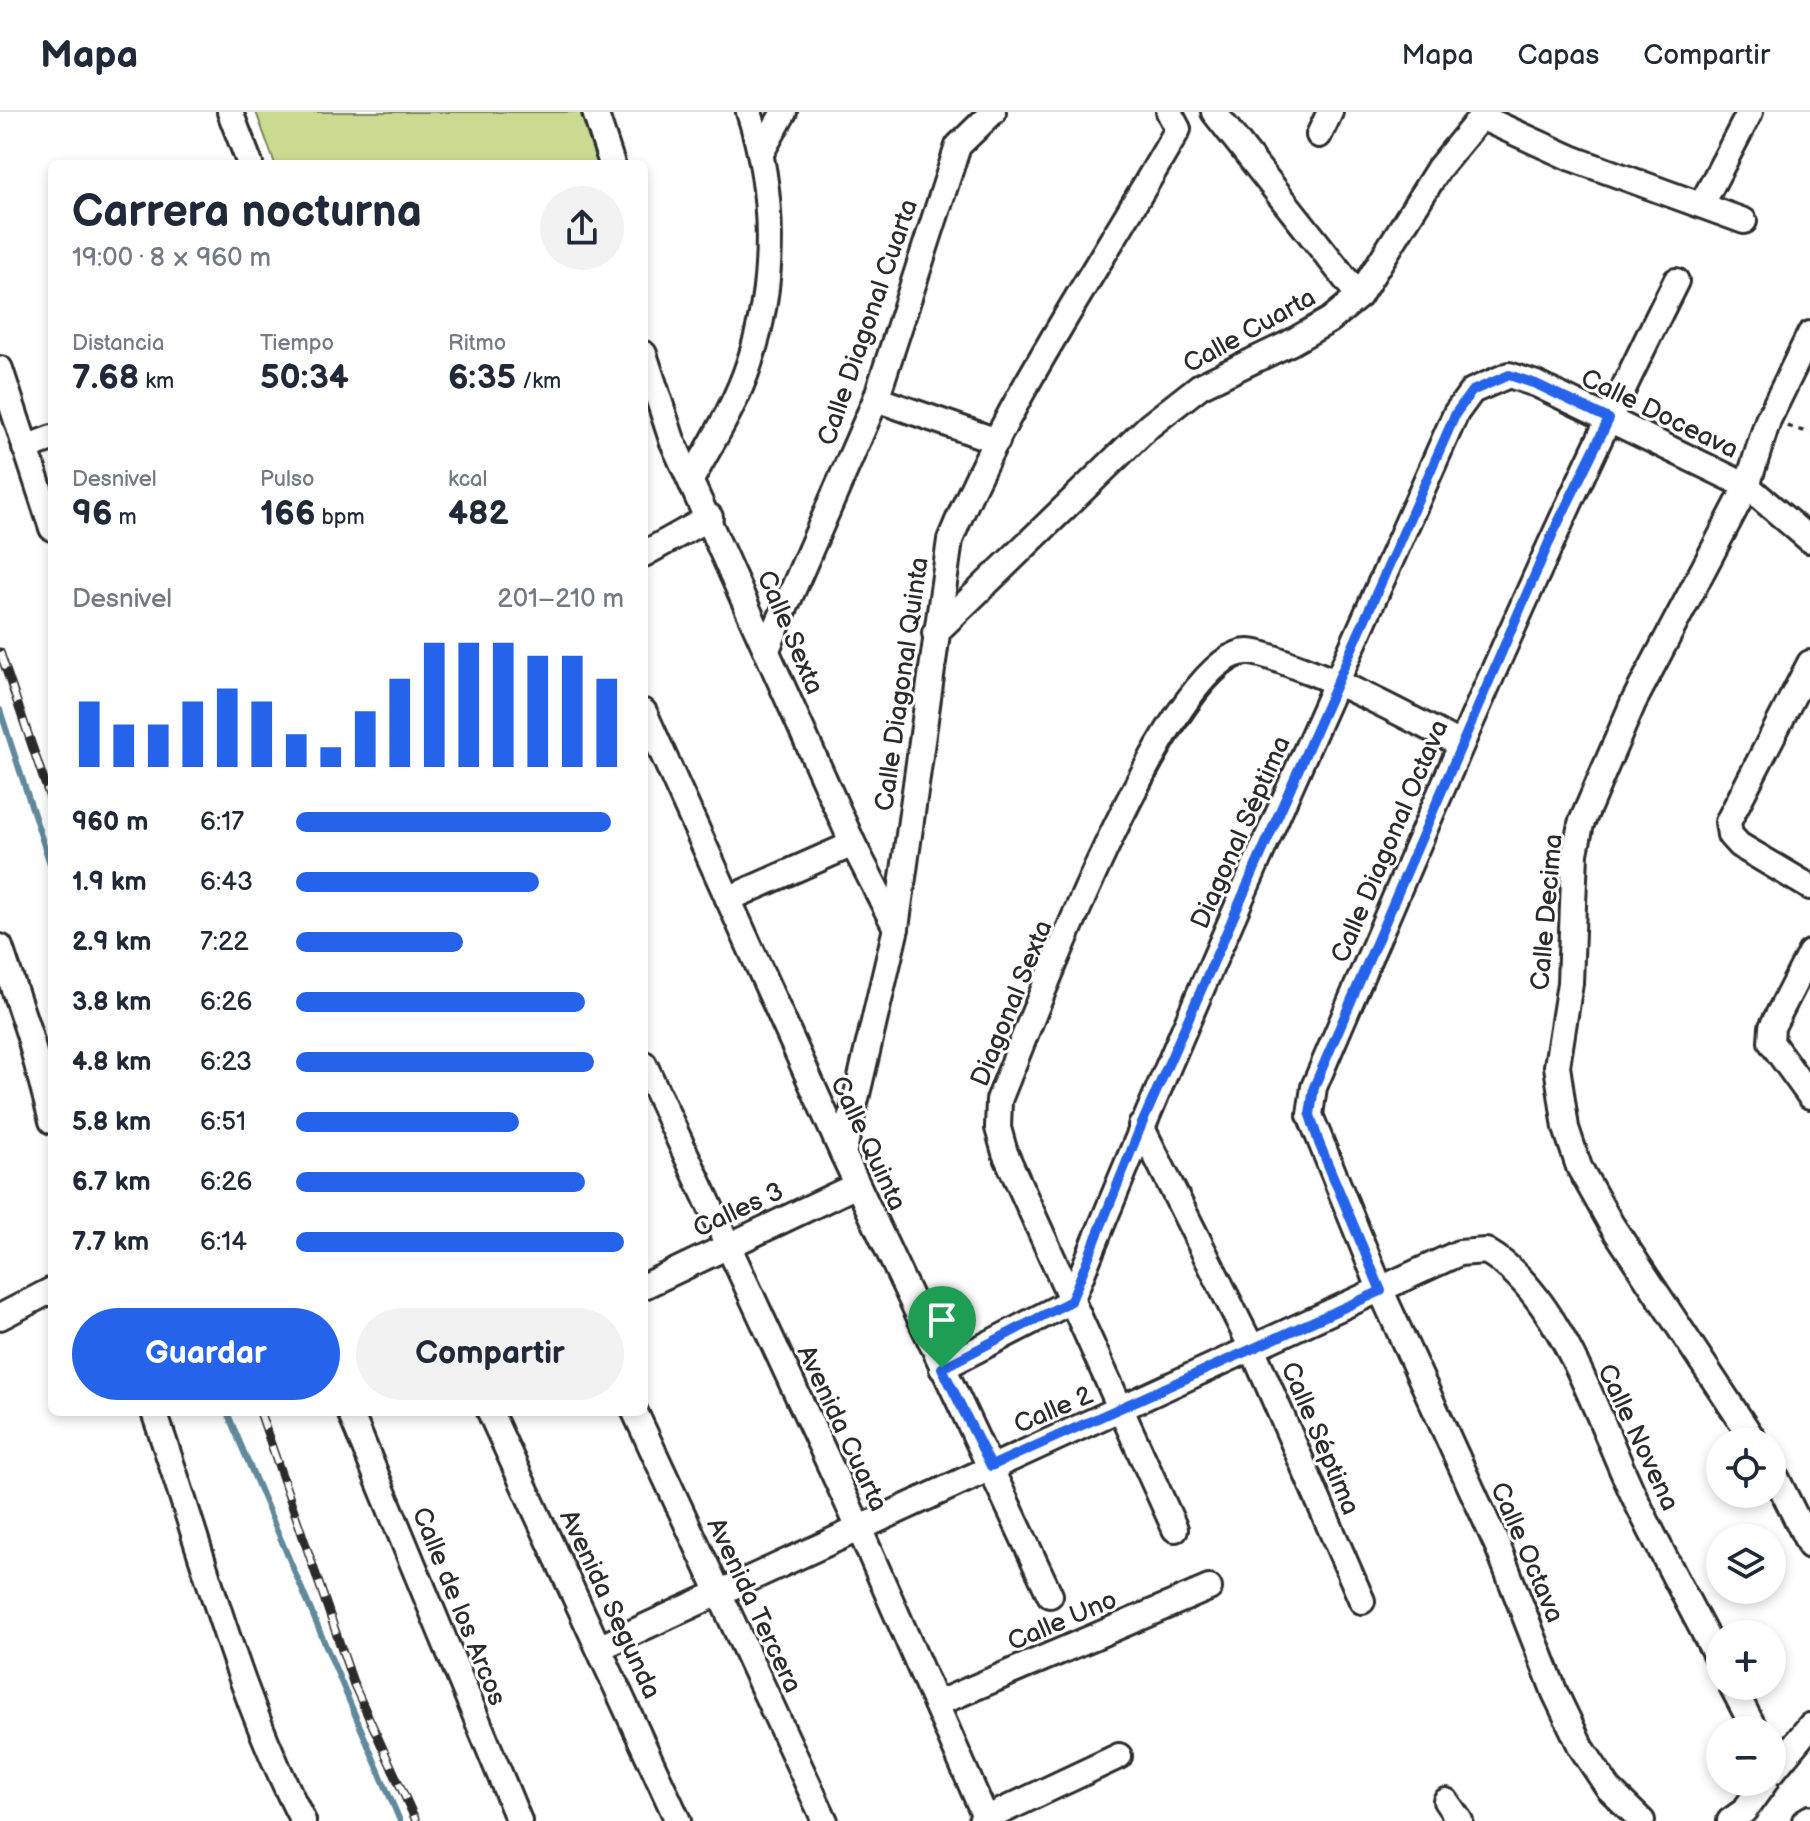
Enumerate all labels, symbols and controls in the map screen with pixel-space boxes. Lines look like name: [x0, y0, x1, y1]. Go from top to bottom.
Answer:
text: Mapa: [40, 33, 138, 78]
text: Mapa: [1401, 39, 1474, 72]
text: Capas: [1518, 39, 1599, 72]
text: Compartir: [1643, 39, 1770, 72]
text: Carrera nocturna: [72, 186, 422, 239]
button: share: [540, 186, 624, 270]
street label: Calle Diagonal Cuarta: [812, 195, 925, 450]
text: 19:00 · 8 × 960 m: [72, 243, 271, 274]
street label: Calle Cuarta: [1178, 282, 1321, 380]
text: Distancia: [72, 330, 164, 357]
text: Tiempo: [260, 330, 334, 357]
text: Ritmo: [448, 330, 506, 357]
text: 7.68: [72, 357, 139, 398]
text: 50:34: [260, 357, 349, 398]
text: 6:35: [448, 357, 516, 398]
street label: Calle Doceava: [1576, 363, 1743, 466]
text: km: [139, 368, 174, 395]
text: /km: [516, 368, 561, 395]
text: Desnivel: [72, 466, 157, 493]
text: Pulso: [260, 466, 314, 493]
text: kcal: [448, 466, 487, 493]
text: 96: [72, 493, 113, 534]
text: 166: [260, 493, 316, 534]
text: 482: [448, 493, 509, 534]
text: m: [113, 504, 137, 531]
text: bpm: [316, 504, 365, 531]
street label: Calle Diagonal Quinta: [869, 555, 936, 813]
street label: Calle Sexta: [750, 566, 830, 699]
text: Desnivel: [72, 584, 172, 615]
text: 201–210 m: [497, 584, 624, 615]
street label: Calle Diagonal Octava: [1325, 715, 1456, 968]
street label: Diagonal Séptima: [1185, 731, 1298, 934]
text: 960 m: [72, 807, 148, 838]
text: 6:17: [200, 807, 244, 838]
street label: Calle Decima: [1525, 832, 1570, 992]
text: 1.9 km: [72, 867, 147, 898]
text: 6:43: [200, 867, 253, 898]
street label: Diagonal Sexta: [965, 916, 1060, 1091]
text: 2.9 km: [72, 927, 151, 958]
text: 7:22: [200, 927, 249, 958]
text: 3.8 km: [72, 987, 151, 1018]
text: 6:26: [200, 987, 252, 1018]
text: 4.8 km: [72, 1047, 151, 1078]
text: 6:23: [200, 1047, 252, 1078]
street label: Calle Quinta: [823, 1072, 912, 1216]
text: 5.8 km: [72, 1107, 151, 1138]
text: 6:51: [200, 1107, 246, 1138]
text: 6.7 km: [72, 1167, 151, 1198]
text: 6:26: [200, 1167, 252, 1198]
street label: Calles 3: [689, 1176, 789, 1245]
text: 7.7 km: [72, 1227, 149, 1258]
text: 6:14: [200, 1227, 247, 1258]
pin: [908, 1286, 976, 1368]
icon: arrive: [920, 1298, 964, 1342]
button: Guardar: [72, 1308, 340, 1400]
button: Compartir: [356, 1308, 624, 1400]
street label: Avenida Cuarta: [790, 1341, 894, 1517]
street label: Calle Séptima: [1274, 1358, 1366, 1520]
street label: Calle Novena: [1590, 1359, 1685, 1516]
street label: Calle 2: [1010, 1380, 1098, 1441]
map controls: [1706, 1428, 1786, 1796]
button: locate: [1706, 1428, 1786, 1508]
street label: Calle Octava: [1483, 1478, 1570, 1627]
street label: Calle de los Arcos: [405, 1503, 513, 1710]
street label: Avenida Segunda: [552, 1505, 667, 1704]
street label: Avenida Tercera: [700, 1513, 808, 1698]
button: layers: [1706, 1524, 1786, 1604]
street label: Calle Uno: [1003, 1585, 1122, 1658]
button: +: [1706, 1620, 1786, 1700]
button: −: [1706, 1716, 1786, 1796]

